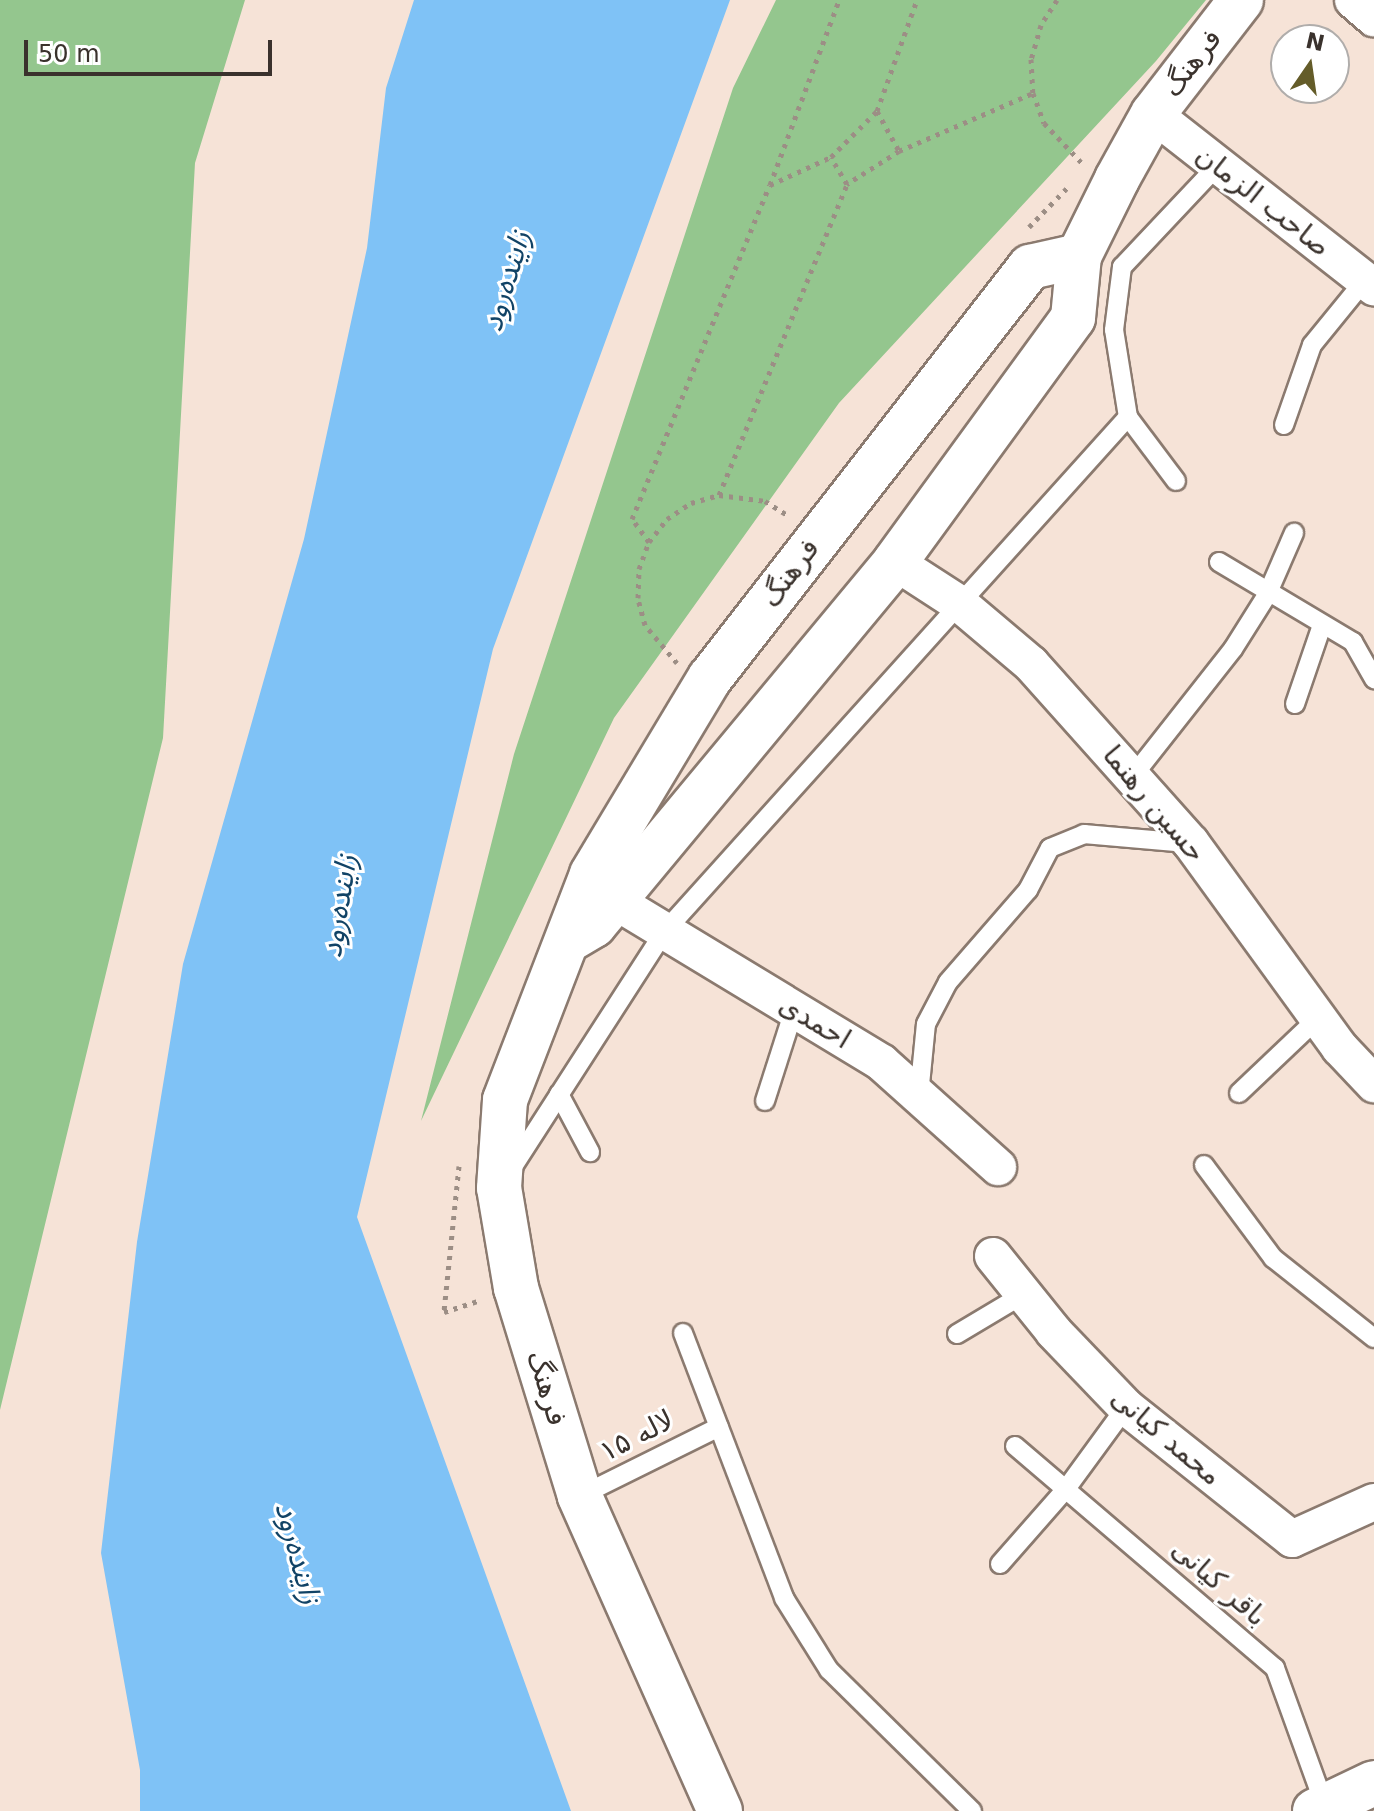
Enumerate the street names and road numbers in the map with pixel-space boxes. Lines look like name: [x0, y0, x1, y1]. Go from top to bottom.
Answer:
street label: فرهنگ: [1155, 22, 1229, 104]
street label: صاحب الزمان: [1189, 138, 1337, 264]
street label: فرهنگ: [753, 532, 827, 614]
street label: حسین رهنما: [1095, 739, 1213, 869]
street label: احمدی: [773, 988, 857, 1056]
street label: فرهنگ: [520, 1346, 574, 1430]
street label: محمد کیانی: [1104, 1381, 1228, 1493]
street label: لاله ۱۵: [594, 1403, 680, 1469]
street label: باقر کیانی: [1164, 1532, 1274, 1634]

